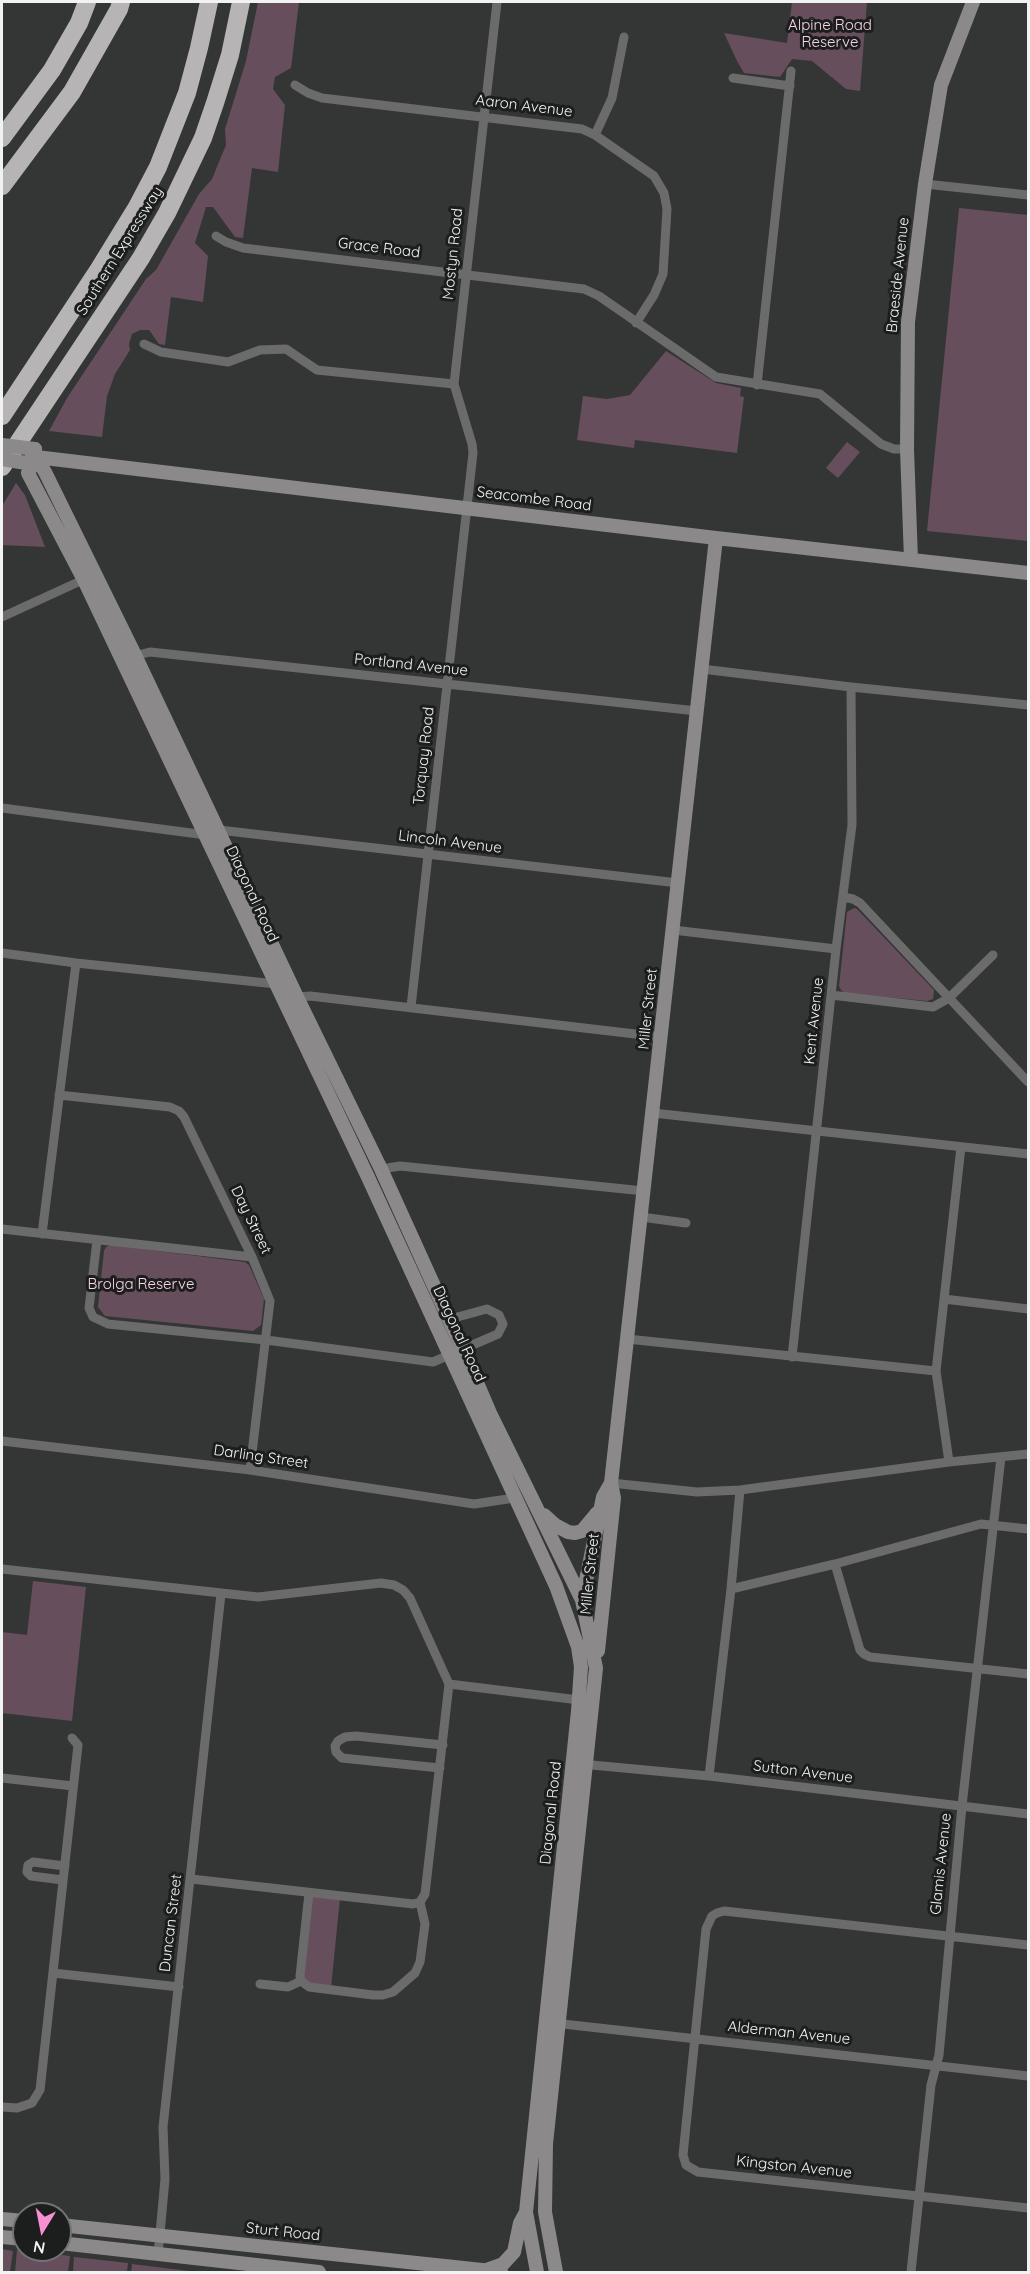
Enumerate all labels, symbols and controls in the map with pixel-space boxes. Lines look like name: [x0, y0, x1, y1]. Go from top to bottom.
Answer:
park label: Alpine Road Reserve: [788, 16, 872, 51]
street label: Aaron Avenue: [474, 91, 574, 121]
street label: Southern Expressway: [73, 183, 167, 319]
street label: Mostyn Road: [439, 207, 467, 301]
street label: Braeside Avenue: [883, 216, 913, 334]
street label: Grace Road: [337, 234, 421, 262]
street label: Seacombe Road: [476, 483, 592, 515]
street label: Portland Avenue: [353, 650, 469, 680]
street label: Torquay Road: [410, 706, 438, 806]
street label: Lincoln Avenue: [397, 827, 503, 857]
street label: Diagonal Road: [222, 843, 282, 945]
street label: Miller Street: [635, 967, 661, 1051]
street label: Kent Avenue: [800, 977, 828, 1065]
street label: Day Street: [227, 1183, 275, 1257]
park label: Brolga Reserve: [88, 1275, 194, 1293]
street label: Diagonal Road: [429, 1283, 489, 1385]
street label: Darling Street: [212, 1441, 310, 1473]
street label: Miller Street: [577, 1532, 603, 1616]
street label: Sutton Avenue: [752, 1757, 854, 1787]
street label: Diagonal Road: [537, 1760, 565, 1866]
street label: Glamis Avenue: [927, 1812, 955, 1916]
street label: Duncan Street: [156, 1873, 186, 1973]
street label: Alderman Avenue: [727, 2018, 851, 2048]
street label: Kingston Avenue: [735, 2152, 853, 2182]
north arrow: [12, 2202, 72, 2262]
street label: Sturt Road: [245, 2219, 321, 2245]
text: N: [32, 2237, 47, 2259]

